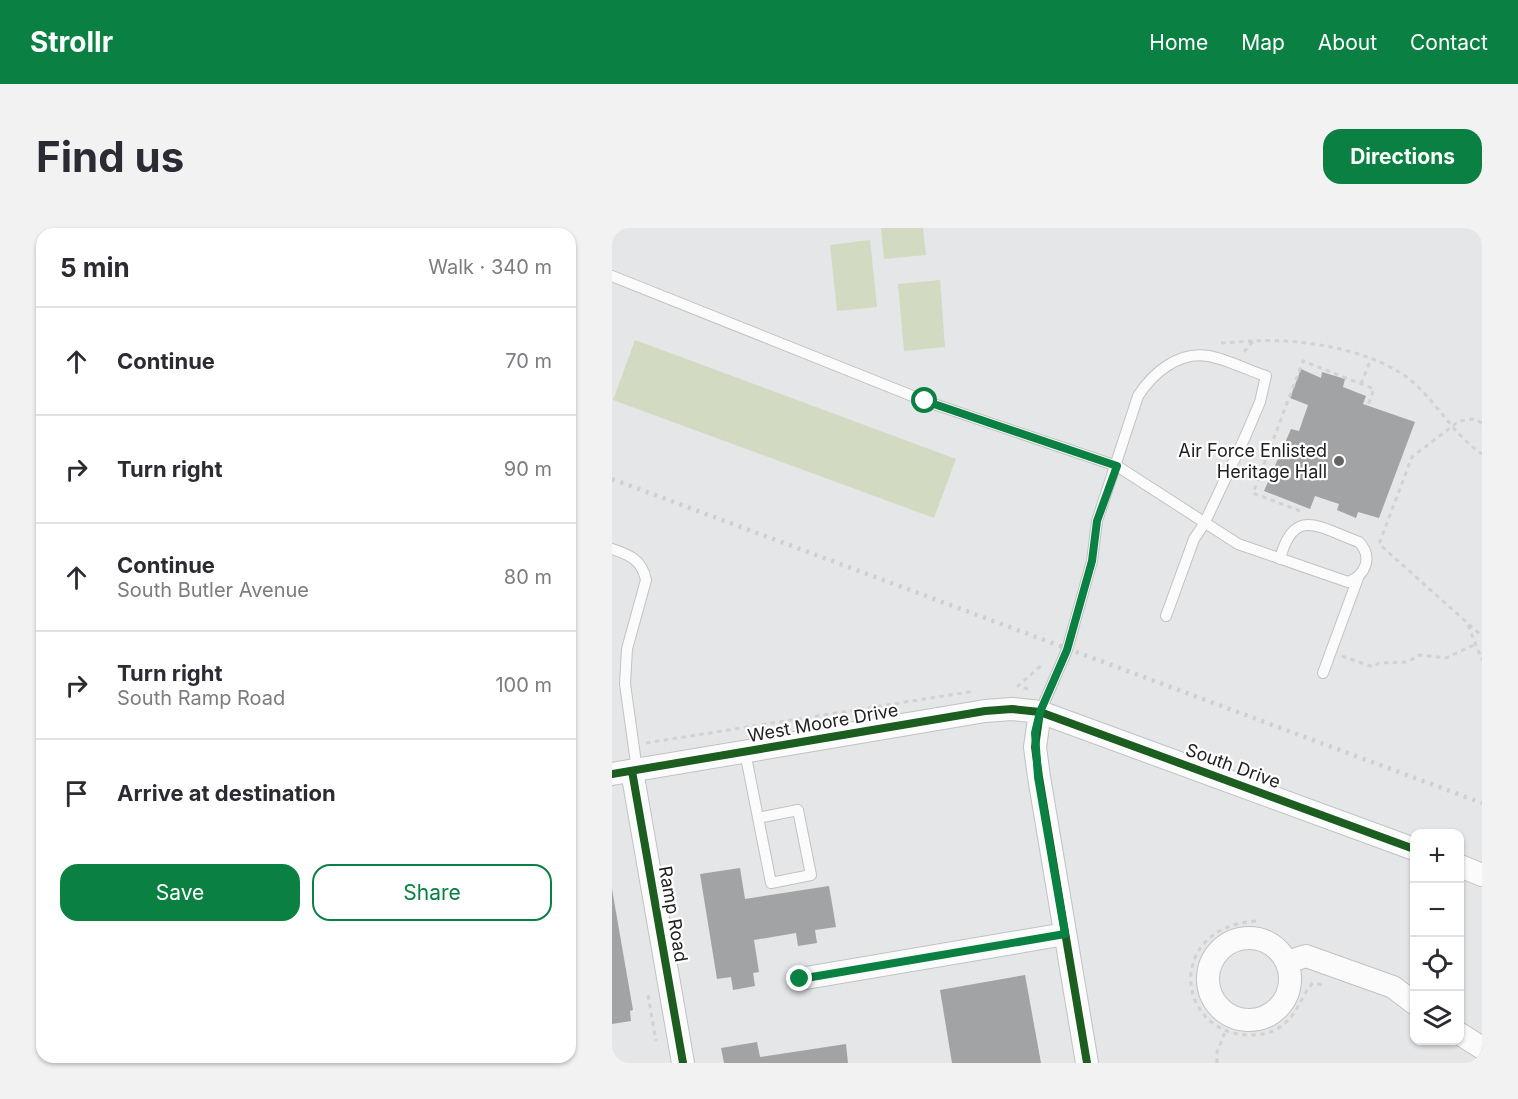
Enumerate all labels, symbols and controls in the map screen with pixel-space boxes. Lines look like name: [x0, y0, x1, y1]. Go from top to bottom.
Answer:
text: Strollr: [30, 25, 113, 59]
text: Home: [1149, 30, 1208, 55]
text: Map: [1241, 30, 1285, 55]
text: About: [1318, 30, 1377, 55]
text: Contact: [1410, 30, 1488, 55]
button: Directions: [1323, 129, 1482, 184]
text: Find us: [36, 131, 184, 182]
text: 5 min: [60, 252, 130, 283]
text: Walk · 340 m: [428, 255, 552, 279]
icon: ahead: [60, 345, 93, 378]
text: Continue: [117, 348, 215, 374]
text: 70 m: [505, 349, 552, 373]
route start: [911, 387, 937, 413]
place label: Air Force Enlisted Heritage Hall: [1178, 440, 1327, 482]
icon: right: [60, 453, 93, 486]
marker: Air Force Enlisted Heritage Hall: [1332, 454, 1346, 468]
text: Turn right: [117, 456, 223, 482]
text: 90 m: [504, 457, 552, 481]
text: Continue: [117, 552, 215, 578]
icon: ahead: [60, 561, 93, 594]
text: 80 m: [504, 565, 552, 589]
text: South Butler Avenue: [117, 578, 309, 602]
text: Turn right: [117, 660, 223, 686]
icon: right: [60, 669, 93, 702]
text: 100 m: [495, 673, 552, 697]
text: South Ramp Road: [117, 686, 285, 710]
street label: West Moore Drive: [746, 699, 900, 746]
street label: South Drive: [1183, 739, 1283, 792]
icon: arrive: [60, 777, 93, 810]
text: Arrive at destination: [117, 780, 336, 806]
map controls: [1410, 829, 1464, 1045]
button: +: [1410, 829, 1464, 883]
button: Save: [60, 864, 300, 921]
button: Share: [312, 864, 552, 921]
street label: Ramp Road: [655, 864, 692, 963]
button: −: [1410, 883, 1464, 937]
button: locate: [1410, 937, 1464, 991]
route end: [786, 965, 812, 991]
button: layers: [1410, 991, 1464, 1045]

